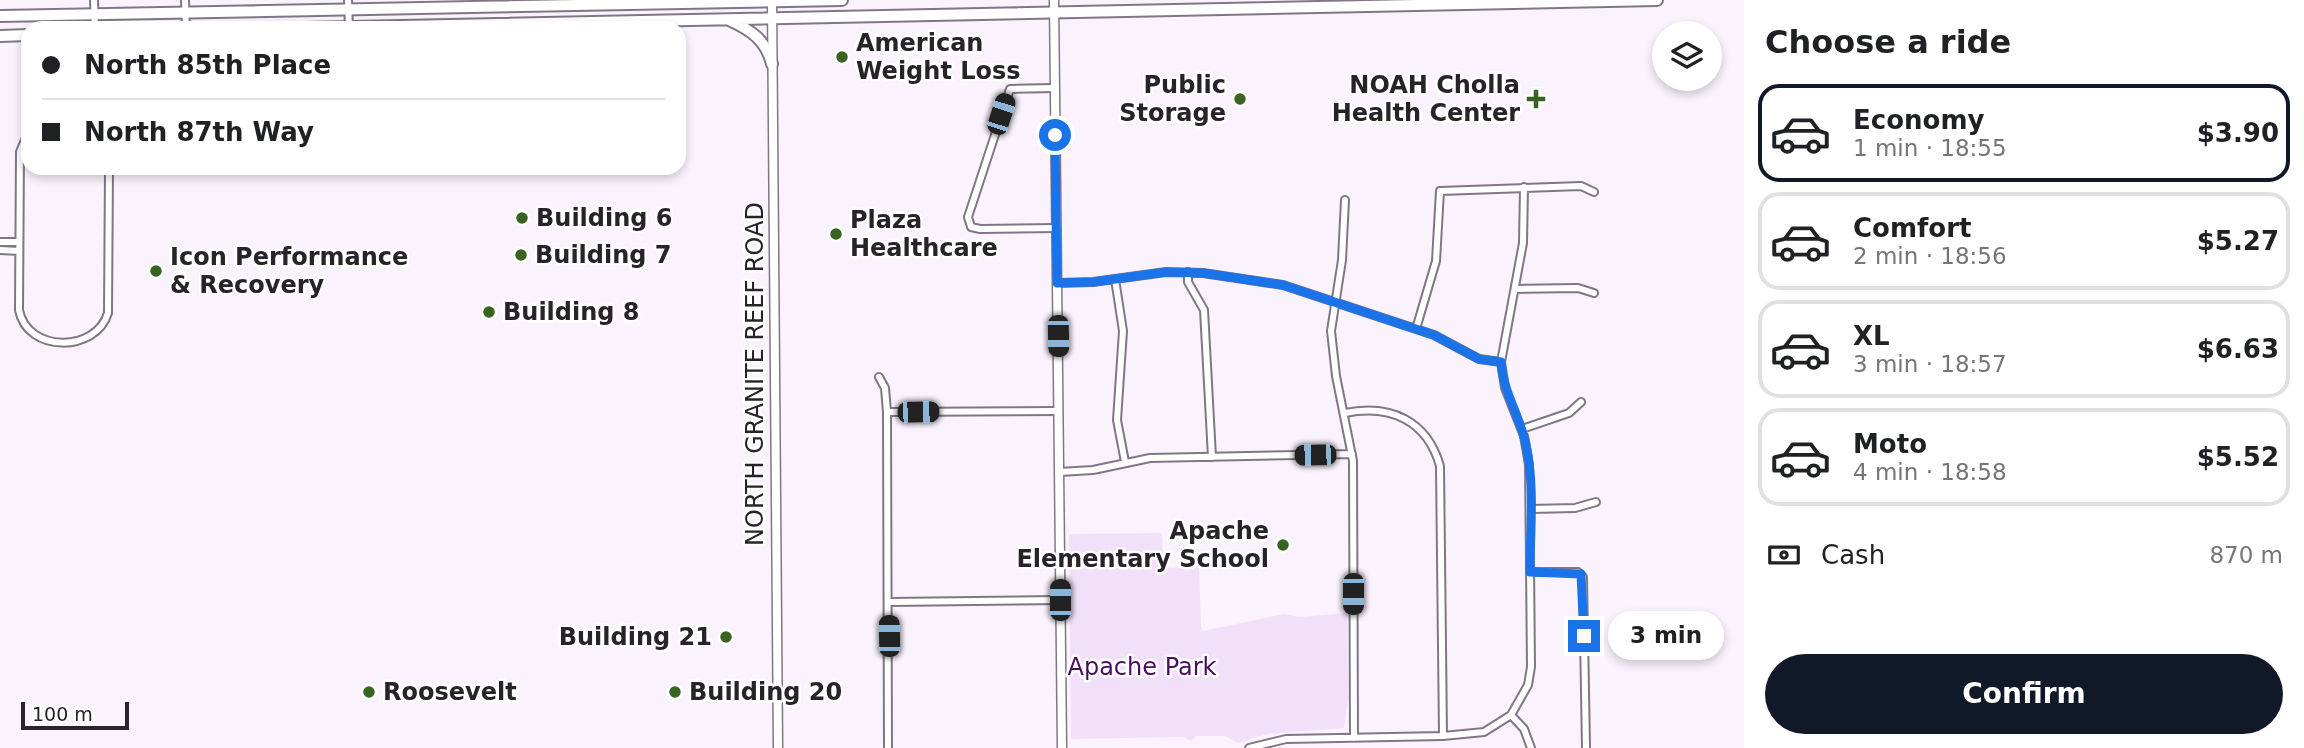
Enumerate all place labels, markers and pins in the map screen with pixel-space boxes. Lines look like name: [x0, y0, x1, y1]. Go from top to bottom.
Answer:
place label: American Weight Loss: [856, 29, 1021, 85]
marker: American Weight Loss: [834, 49, 850, 65]
place label: Public Storage: [1119, 71, 1226, 127]
place label: NOAH Cholla Health Center: [1332, 71, 1520, 127]
marker: NOAH Cholla Health Center: [1526, 89, 1546, 109]
marker: Public Storage: [1232, 91, 1248, 107]
place label: Building 6: [536, 204, 673, 232]
place label: Plaza Healthcare: [850, 206, 998, 262]
marker: Building 6: [514, 210, 530, 226]
marker: Plaza Healthcare: [828, 226, 844, 242]
place label: Building 7: [535, 241, 672, 269]
place label: Icon Performance & Recovery: [170, 243, 408, 299]
marker: Building 7: [513, 247, 529, 263]
marker: Icon Performance & Recovery: [148, 263, 164, 279]
place label: Building 8: [503, 298, 640, 326]
marker: Building 8: [481, 304, 497, 320]
place label: Apache Elementary School: [1016, 517, 1269, 573]
marker: Apache Elementary School: [1275, 537, 1291, 553]
place label: Building 21: [559, 623, 712, 651]
marker: Building 21: [718, 629, 734, 645]
place label: Roosevelt: [383, 678, 517, 706]
place label: Building 20: [689, 678, 842, 706]
marker: Roosevelt: [361, 684, 377, 700]
marker: Building 20: [667, 684, 683, 700]

